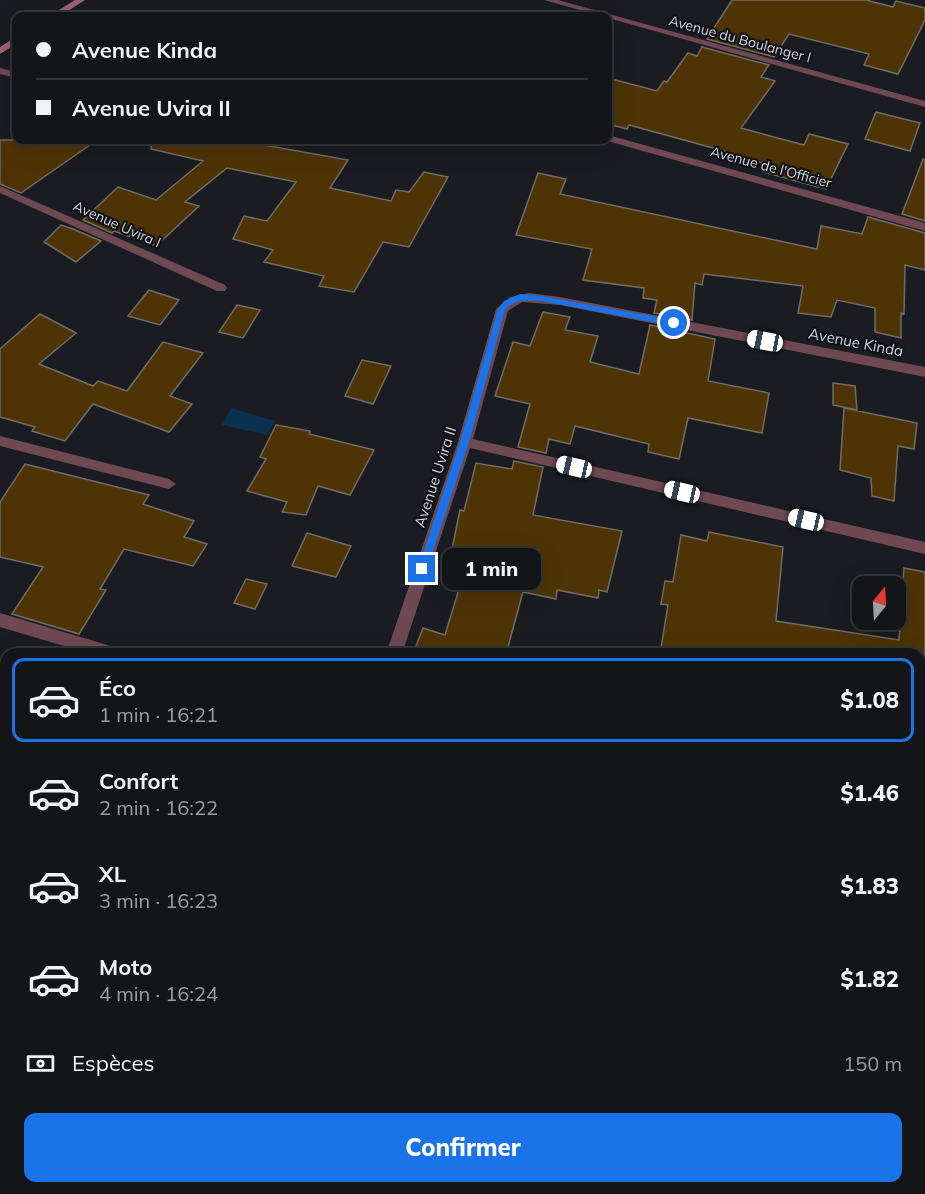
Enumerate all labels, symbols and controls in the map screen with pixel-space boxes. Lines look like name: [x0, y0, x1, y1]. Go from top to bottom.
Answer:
street label: Avenue du Boulanger I: [667, 11, 813, 67]
text: Avenue Kinda: [72, 36, 217, 64]
text: Avenue Uvira II: [72, 94, 231, 122]
street label: Avenue de l'Officier: [708, 142, 835, 192]
street label: Avenue Uvira I: [70, 197, 164, 251]
route start: [660, 309, 687, 336]
street label: Avenue Kinda: [807, 324, 905, 360]
car: [746, 329, 784, 353]
street label: Avenue Uvira II: [410, 424, 460, 530]
car: [554, 454, 594, 480]
car: [662, 479, 702, 505]
car: [786, 507, 826, 533]
callout: 1 min: [443, 548, 542, 590]
route end: [408, 555, 435, 582]
text: 1 min: [465, 556, 518, 581]
north arrow: [852, 576, 906, 630]
map controls: [852, 576, 906, 630]
icon: car: [27, 673, 81, 727]
text: Éco: [99, 674, 136, 702]
text: $1.08: [840, 686, 899, 714]
text: 1 min · 16:21: [99, 702, 218, 727]
icon: car: [27, 766, 81, 820]
text: Confort: [99, 767, 178, 795]
text: $1.46: [840, 779, 899, 807]
text: 2 min · 16:22: [99, 795, 218, 820]
icon: car: [27, 859, 81, 913]
text: XL: [99, 860, 126, 888]
text: $1.83: [840, 872, 899, 900]
text: 3 min · 16:23: [99, 888, 218, 913]
icon: car: [27, 952, 81, 1006]
text: Moto: [99, 953, 152, 981]
text: $1.82: [840, 965, 899, 993]
text: 4 min · 16:24: [99, 981, 218, 1006]
icon: cash: [24, 1047, 57, 1080]
text: Espèces: [72, 1049, 154, 1077]
text: 150 m: [843, 1051, 902, 1076]
button: Confirmer: [24, 1113, 902, 1182]

